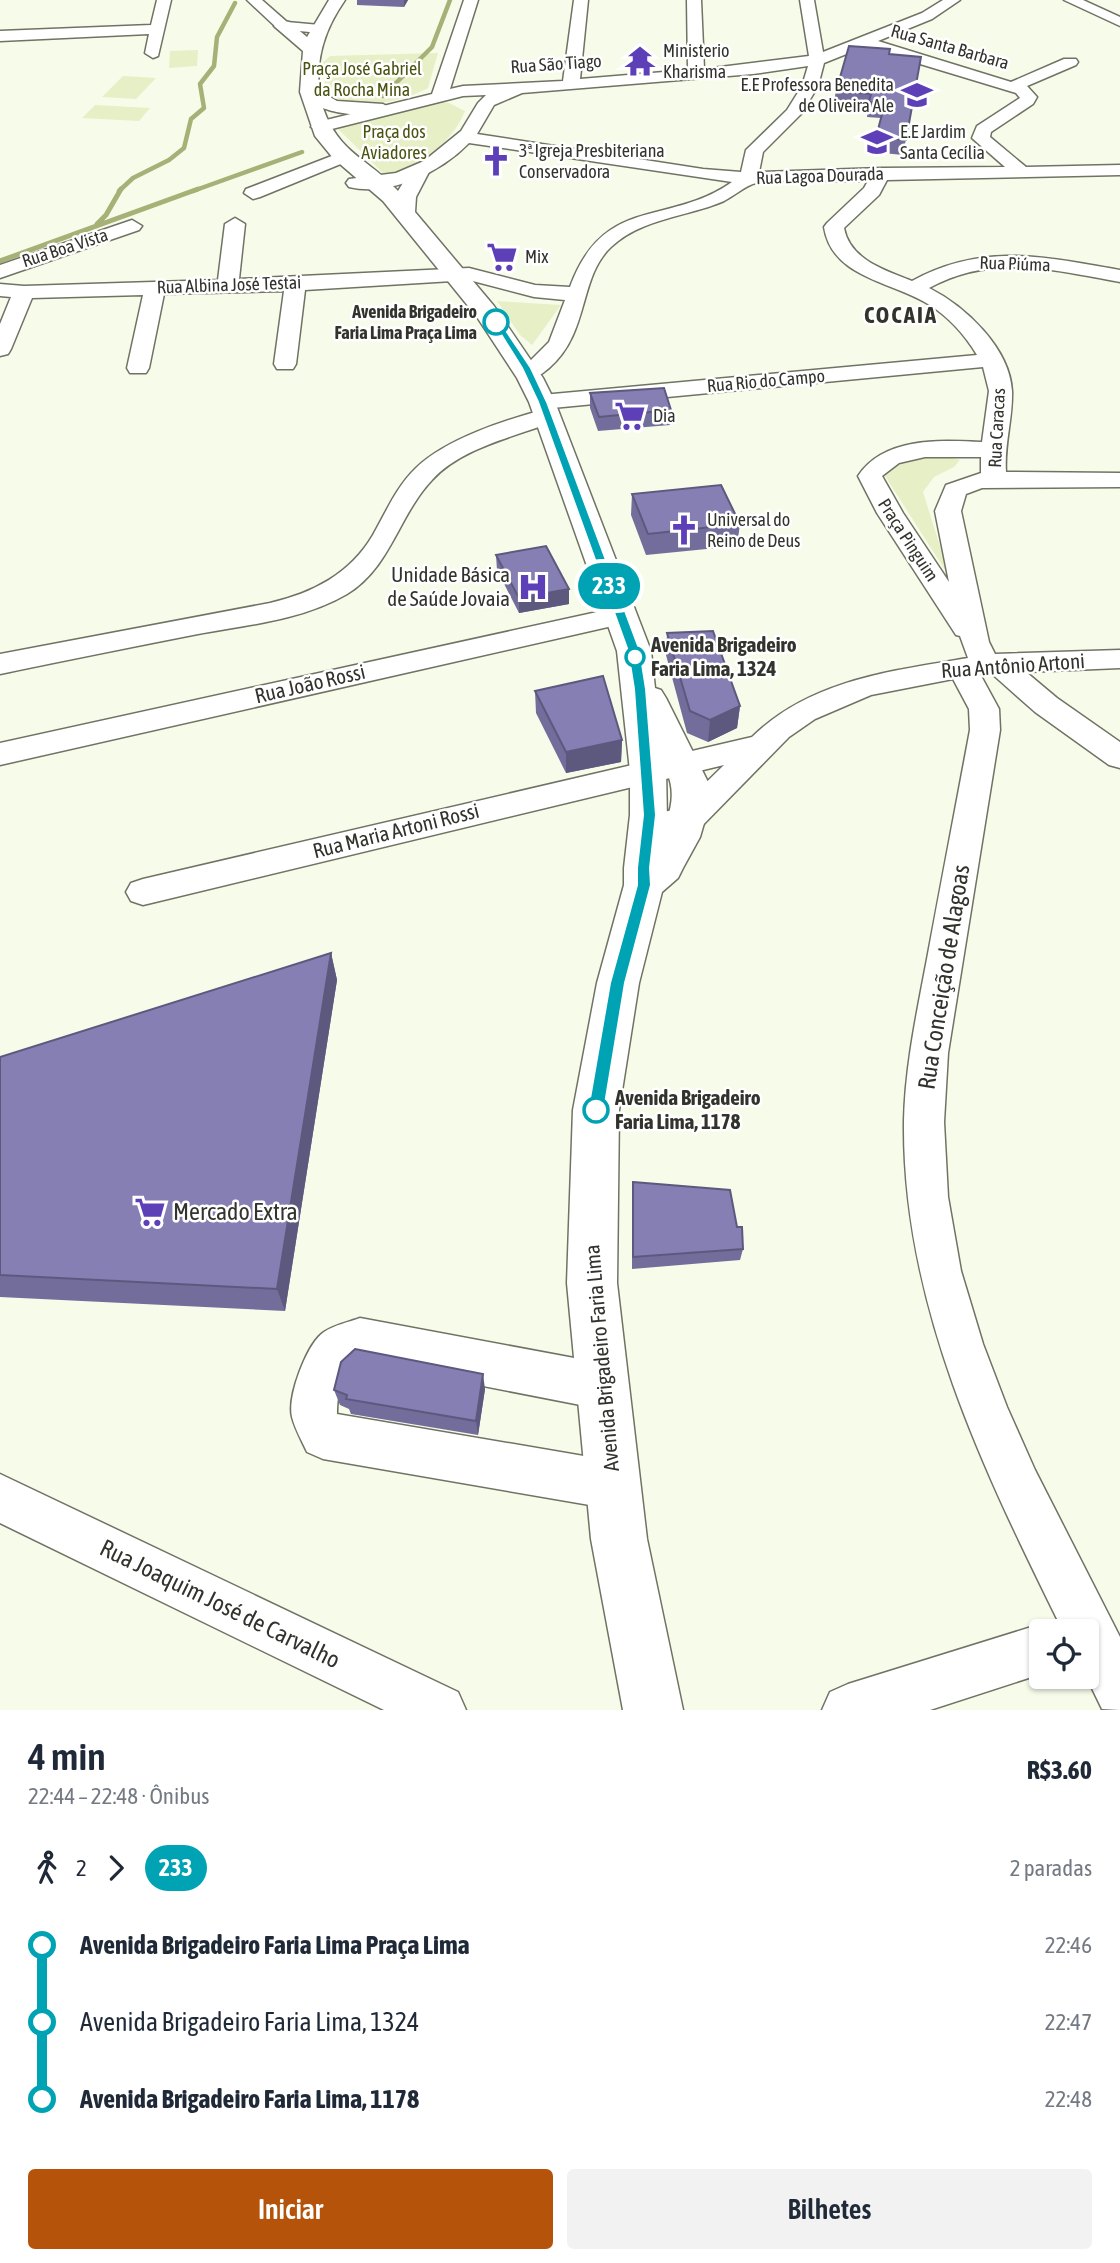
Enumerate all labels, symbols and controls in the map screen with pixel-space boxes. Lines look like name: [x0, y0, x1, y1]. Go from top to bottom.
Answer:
street label: Rua Santa Barbara: [889, 20, 1012, 73]
place label: Ministerio Kharisma: [663, 40, 730, 82]
temple icon: Ministerio Kharisma: [623, 44, 657, 78]
street label: Rua São Tiago: [510, 50, 602, 77]
park label: Praça José Gabriel da Rocha Mina: [302, 58, 422, 100]
place label: E.E Professora Benedita de Oliveira Ale: [741, 74, 894, 116]
school or university icon: E.E Professora Benedita de Oliveira Ale: [900, 78, 934, 112]
park label: Praça dos Aviadores: [361, 121, 427, 163]
place label: E.E Jardim Santa Cecília: [900, 121, 985, 163]
school or university icon: E.E Jardim Santa Cecília: [860, 125, 894, 159]
place label: 3ª Igreja Presbiteriana Conservadora: [519, 140, 665, 182]
church icon: 3ª Igreja Presbiteriana Conservadora: [479, 144, 513, 178]
street label: Rua Lagoa Dourada: [756, 163, 884, 188]
street label: Rua Boa Vista: [19, 224, 111, 271]
supermarket icon: Mix: [485, 240, 519, 274]
place label: Mix: [525, 246, 548, 267]
street label: Rua Piúma: [979, 252, 1051, 275]
street label: Rua Albina José Testai: [156, 271, 302, 298]
place label: Avenida Brigadeiro Faria Lima Praça Lima: [334, 301, 477, 343]
district label: COCAIA: [864, 302, 938, 328]
marker: Avenida Brigadeiro Faria Lima Praça Lima: [483, 309, 509, 335]
street label: Rua Rio do Campo: [706, 365, 826, 396]
street label: Rua Caracas: [984, 388, 1009, 468]
supermarket icon: Dia: [613, 399, 647, 433]
place label: Dia: [653, 405, 676, 426]
street label: Praça Pinguim: [874, 494, 943, 585]
place label: Universal do Reino de Deus: [707, 509, 800, 551]
church icon: Universal do Reino de Deus: [667, 513, 701, 547]
place label: Unidade Básica de Saúde Jovaia: [387, 562, 510, 610]
line badge: 233: [569, 563, 649, 609]
hospital icon: Unidade Básica de Saúde Jovaia: [516, 570, 550, 604]
text: 233: [592, 572, 626, 599]
place label: Avenida Brigadeiro Faria Lima, 1324: [650, 632, 797, 680]
marker: Avenida Brigadeiro Faria Lima, 1324: [625, 647, 645, 667]
street label: Rua Antônio Artoni: [940, 648, 1086, 682]
street label: Rua João Rossi: [252, 659, 367, 707]
street label: Rua Maria Artoni Rossi: [310, 798, 481, 862]
street label: Rua Conceição de Alagoas: [912, 863, 975, 1091]
place label: Avenida Brigadeiro Faria Lima, 1178: [614, 1085, 761, 1133]
marker: Avenida Brigadeiro Faria Lima, 1178: [583, 1097, 609, 1123]
supermarket icon: Mercado Extra: [133, 1195, 167, 1229]
place label: Mercado Extra: [173, 1198, 298, 1225]
street label: Avenida Brigadeiro Faria Lima: [579, 1244, 623, 1473]
street label: Rua Joaquim José de Carvalho: [96, 1534, 345, 1673]
map controls: [1029, 1619, 1099, 1689]
button: locate: [1029, 1619, 1099, 1689]
text: 4 min: [28, 1735, 106, 1778]
text: R$3.60: [1027, 1755, 1092, 1785]
text: 22:44 – 22:48 · Ônibus: [28, 1783, 209, 1809]
icon: walk: [28, 1849, 66, 1887]
icon: forward: [97, 1849, 135, 1887]
text: 233: [159, 1854, 193, 1881]
text: 2: [76, 1855, 87, 1881]
text: 2 paradas: [1010, 1855, 1092, 1881]
text: Avenida Brigadeiro Faria Lima Praça Lima: [80, 1930, 470, 1960]
text: 22:46: [1045, 1932, 1092, 1958]
text: Avenida Brigadeiro Faria Lima, 1324: [80, 2007, 419, 2037]
text: 22:47: [1045, 2009, 1092, 2035]
text: Avenida Brigadeiro Faria Lima, 1178: [80, 2084, 419, 2114]
text: 22:48: [1045, 2086, 1092, 2112]
button: Iniciar: [28, 2169, 553, 2249]
button: Bilhetes: [567, 2169, 1092, 2249]

